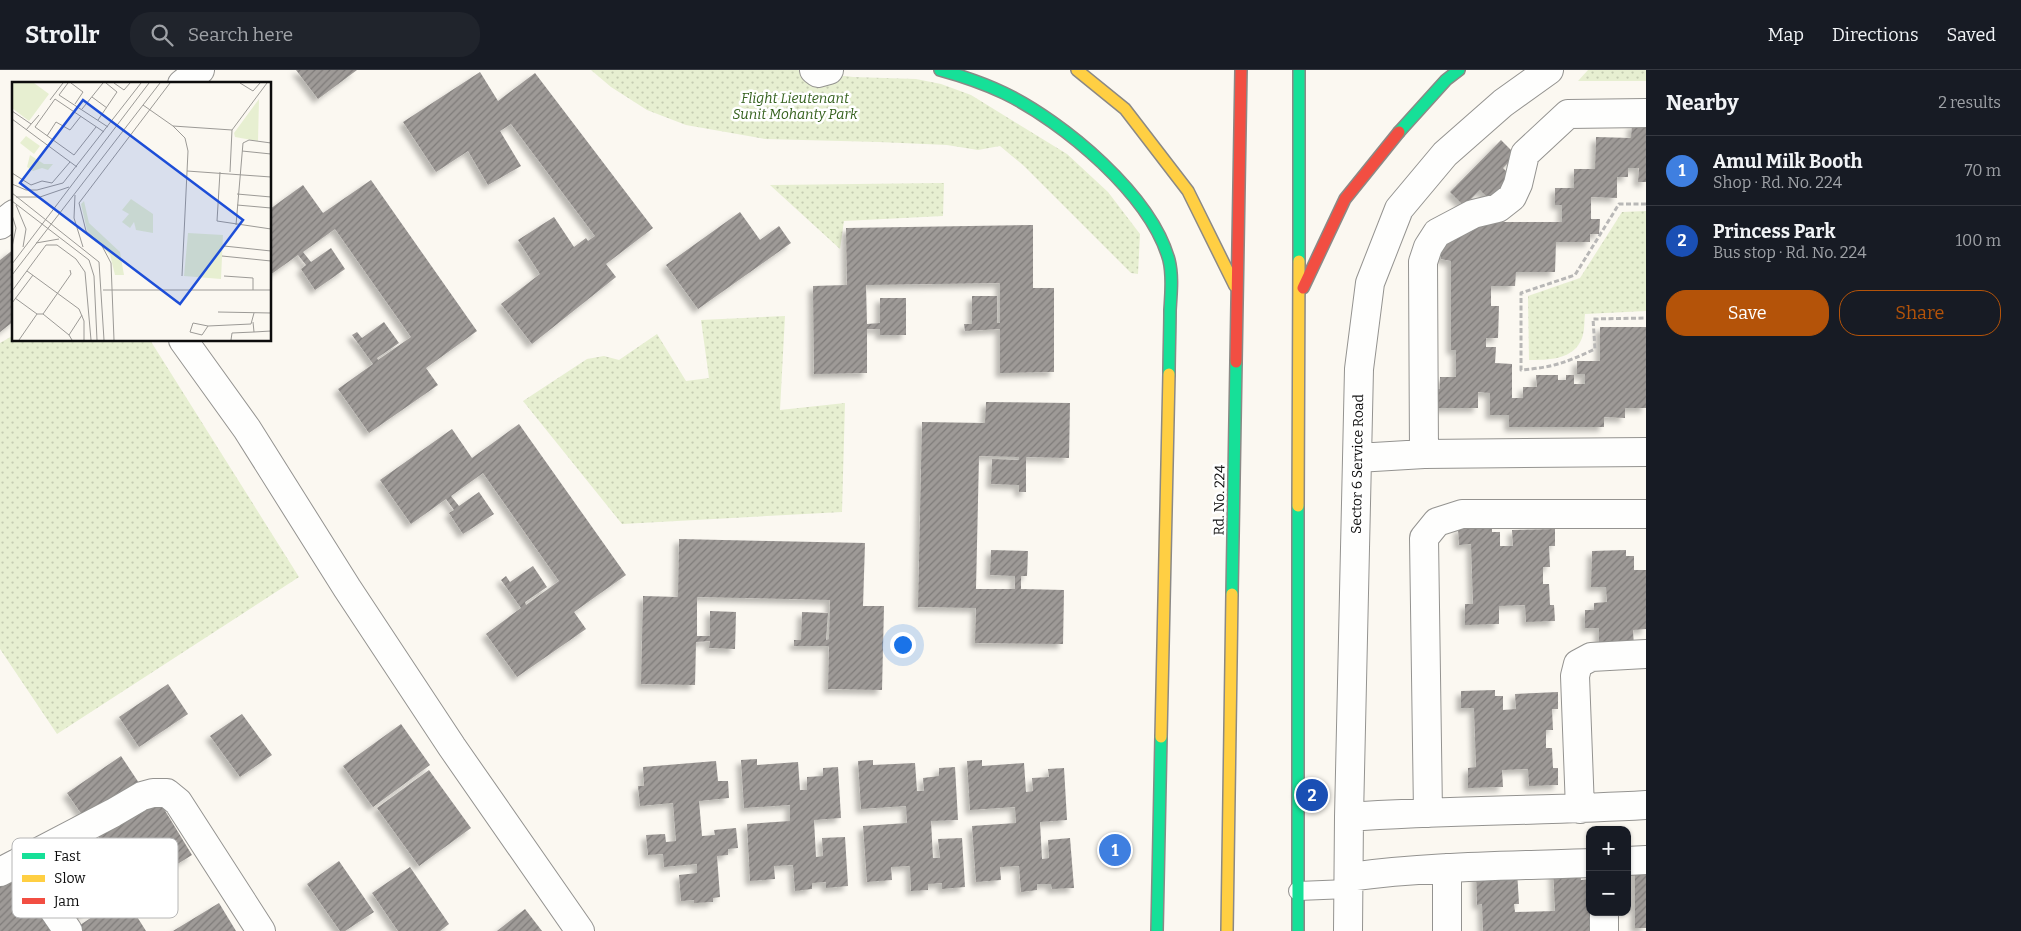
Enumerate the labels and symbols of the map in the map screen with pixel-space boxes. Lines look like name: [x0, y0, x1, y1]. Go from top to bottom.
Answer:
inset map: [12, 82, 271, 341]
park label: Flight Lieutenant Sunit Mohanty Park: [732, 90, 858, 123]
street label: Sector 6 Service Road: [1348, 394, 1367, 534]
street label: Rd. No. 224: [1210, 464, 1229, 536]
your location: [890, 632, 916, 658]
pin: 2: [1296, 776, 1328, 814]
pin: 1: [1099, 831, 1131, 869]
legend: [12, 838, 178, 918]
text: Fast: [54, 848, 81, 865]
text: Slow: [54, 870, 86, 887]
text: Jam: [53, 893, 80, 910]

